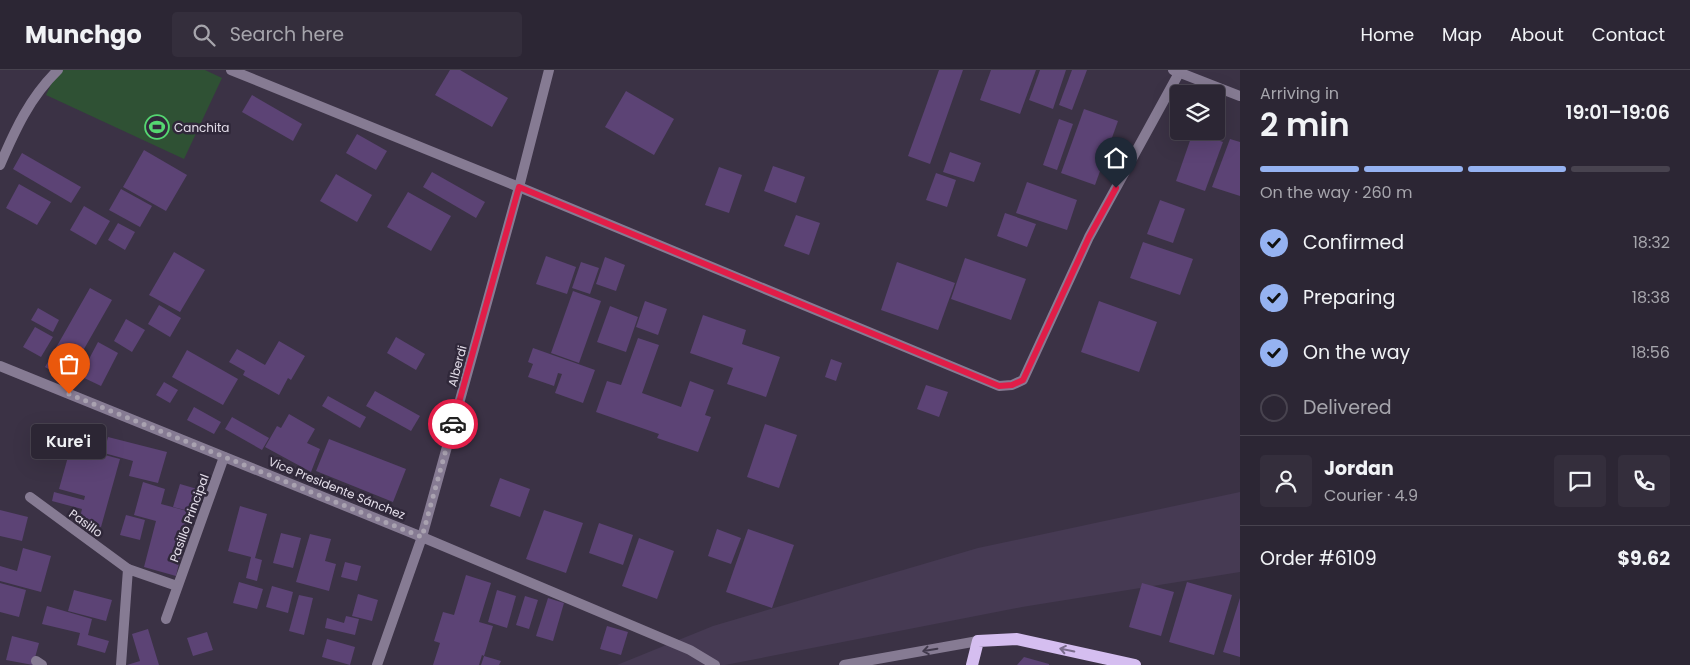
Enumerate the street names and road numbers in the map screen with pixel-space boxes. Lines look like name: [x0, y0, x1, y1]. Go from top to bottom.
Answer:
street label: Alberdi: [443, 343, 471, 389]
street label: Vice Presidente Sánchez: [266, 453, 408, 523]
street label: Pasillo Principal: [165, 472, 213, 564]
street label: Pasillo: [66, 505, 107, 541]

